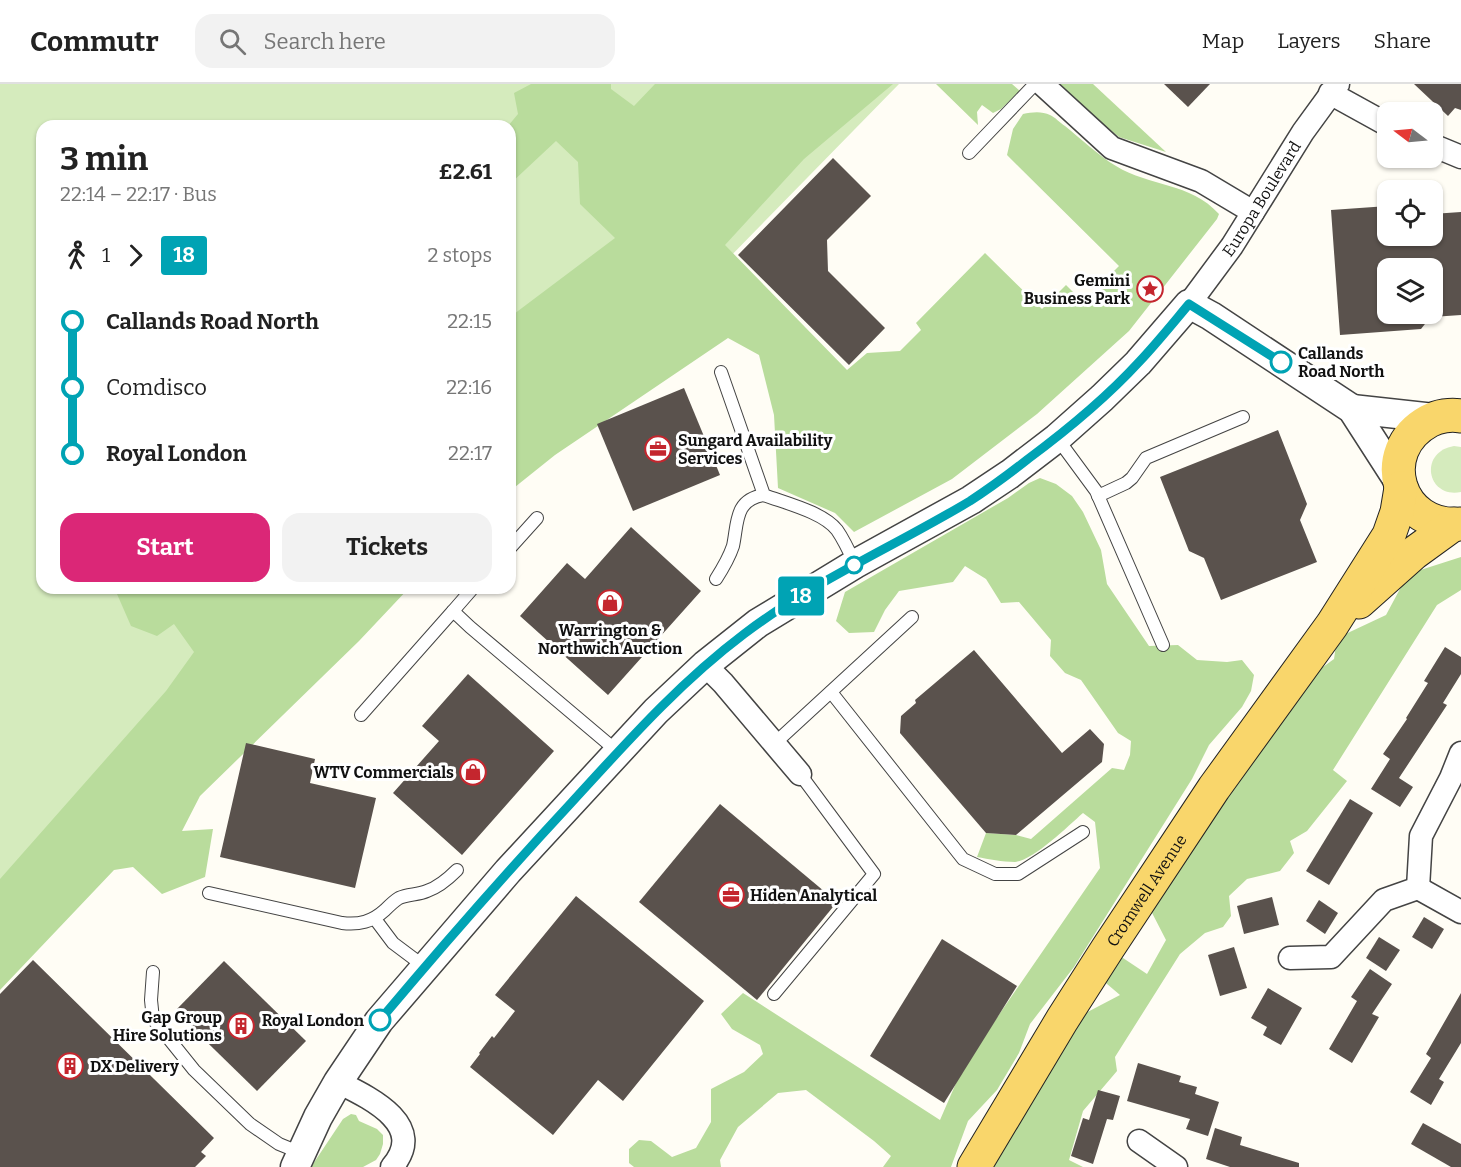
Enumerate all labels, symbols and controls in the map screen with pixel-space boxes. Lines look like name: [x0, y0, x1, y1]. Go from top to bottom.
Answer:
search box: [195, 14, 615, 68]
text: Commutr: [30, 25, 159, 58]
icon: search: [216, 25, 249, 58]
text: Search here: [264, 28, 386, 55]
text: Map: [1202, 28, 1244, 54]
text: Layers: [1277, 28, 1341, 54]
text: Share: [1374, 28, 1431, 54]
north arrow: [1377, 102, 1443, 168]
map controls: [1377, 102, 1443, 324]
street label: Europa Boulevard: [1219, 137, 1305, 260]
text: 3 min: [60, 139, 148, 179]
text: £2.61: [439, 158, 492, 185]
button: locate: [1377, 180, 1443, 246]
text: 22:14 – 22:17 · Bus: [60, 182, 217, 206]
icon: walk: [60, 239, 93, 272]
icon: forward: [119, 239, 152, 272]
text: 18: [173, 242, 195, 268]
text: 1: [102, 243, 110, 267]
text: 2 stops: [428, 243, 492, 267]
button: layers: [1377, 258, 1443, 324]
place label: Gemini Business Park: [1024, 271, 1130, 308]
place icon: Gemini Business Park: [1135, 274, 1165, 304]
text: Callands Road North: [106, 308, 319, 335]
text: 22:15: [447, 309, 492, 333]
place label: Callands Road North: [1298, 344, 1384, 381]
marker: Callands Road North: [1270, 351, 1292, 373]
text: Comdisco: [106, 374, 207, 401]
text: 22:16: [446, 375, 492, 399]
place label: Sungard Availability Services: [678, 431, 832, 468]
office icon: Sungard Availability Services: [643, 434, 673, 464]
text: Royal London: [106, 440, 247, 467]
text: 22:17: [448, 441, 492, 465]
button: Start: [60, 513, 270, 582]
button: Tickets: [282, 513, 492, 582]
unlabelled marker: [845, 556, 863, 574]
line badge: 18: [774, 576, 828, 616]
text: 18: [790, 583, 812, 609]
shop icon: Warrington & Northwich Auction: [595, 588, 625, 618]
place label: Warrington & Northwich Auction: [538, 621, 683, 658]
shop icon: WTV Commercials: [458, 757, 488, 787]
place label: WTV Commercials: [313, 763, 454, 782]
street label: Cromwell Avenue: [1103, 831, 1191, 950]
office icon: Hiden Analytical: [716, 880, 746, 910]
place label: Hiden Analytical: [750, 886, 877, 905]
place label: Gap Group Hire Solutions: [113, 1008, 222, 1045]
marker: Royal London: [369, 1009, 391, 1031]
building icon: Gap Group Hire Solutions: [226, 1011, 256, 1041]
place label: Royal London: [262, 1011, 365, 1030]
building icon: DX Delivery: [55, 1051, 85, 1081]
place label: DX Delivery: [90, 1057, 179, 1076]

